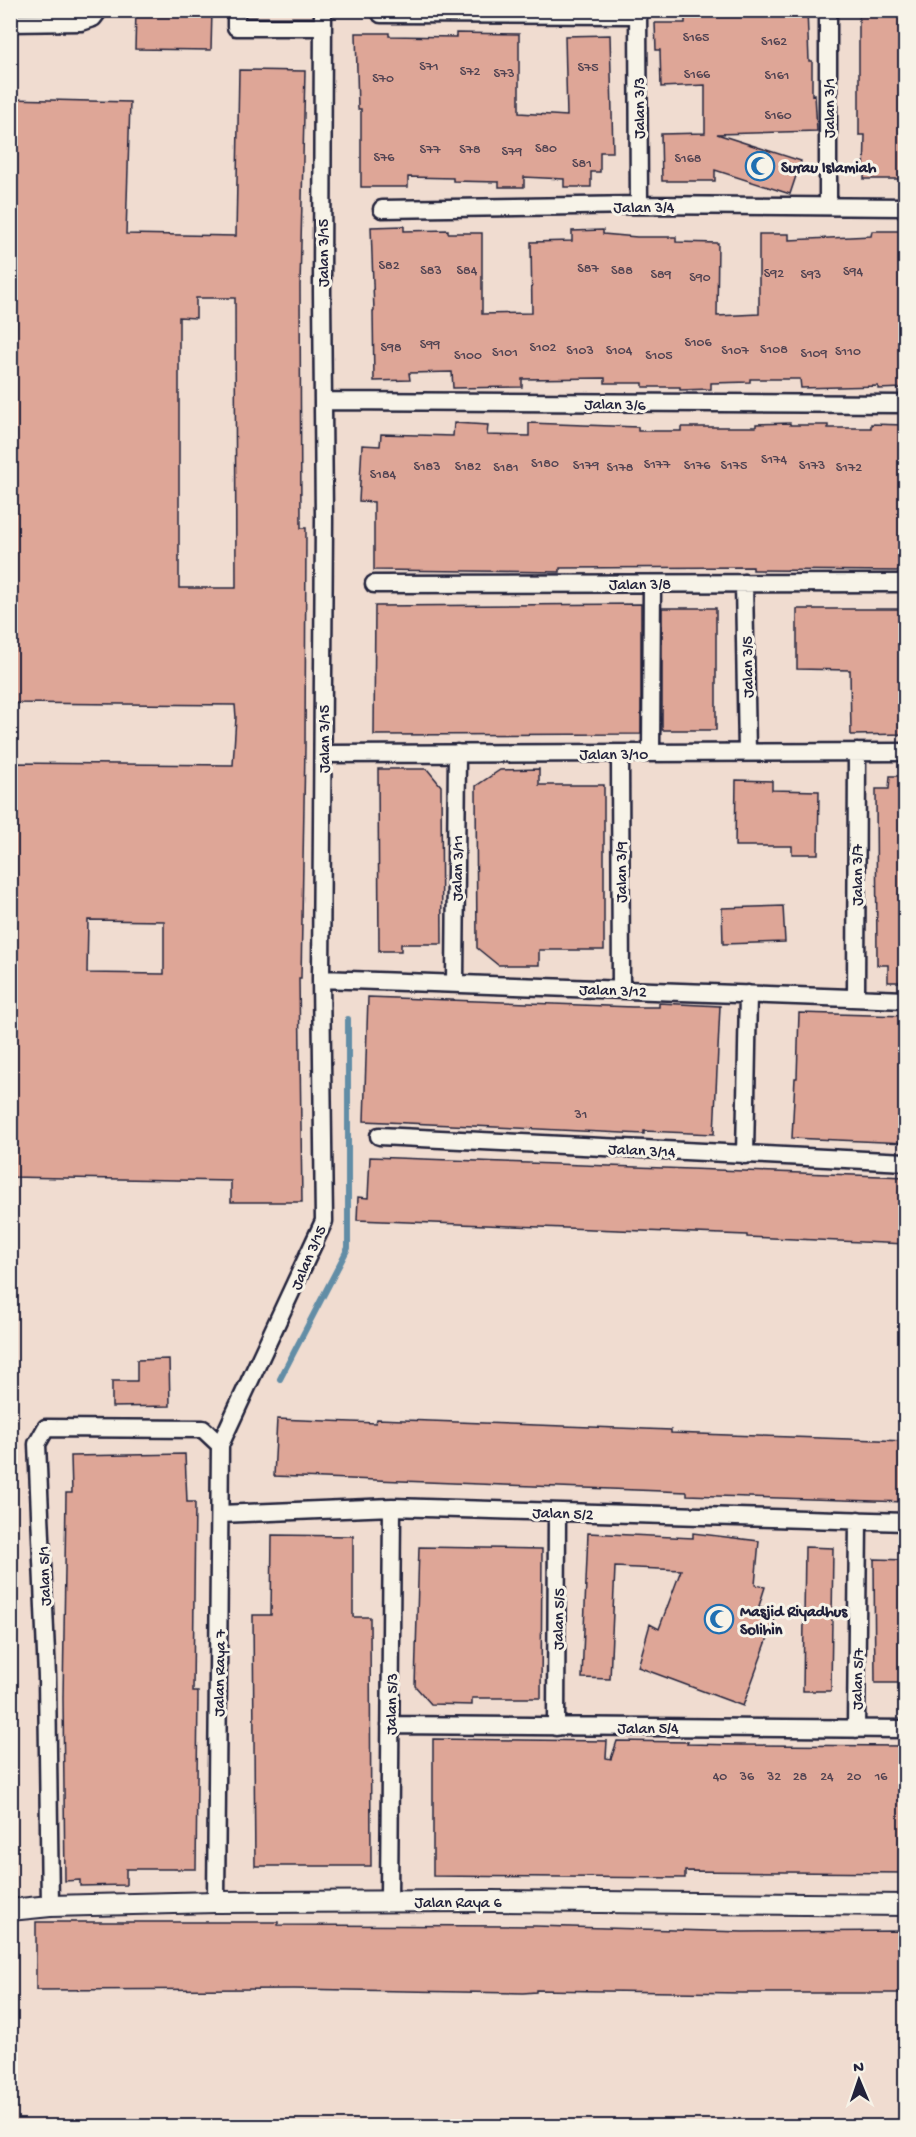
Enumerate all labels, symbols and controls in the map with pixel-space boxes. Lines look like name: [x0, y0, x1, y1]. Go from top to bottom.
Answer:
house number: S165: [683, 30, 709, 47]
house number: S162: [761, 34, 787, 51]
house number: S71: [419, 59, 439, 76]
house number: S75: [577, 60, 599, 77]
house number: S72: [460, 64, 480, 81]
house number: S73: [493, 66, 515, 83]
house number: S166: [684, 67, 711, 84]
house number: S161: [765, 68, 789, 85]
house number: S70: [372, 71, 394, 88]
street label: Jalan 3/3: [632, 77, 651, 139]
street label: Jalan 3/1: [822, 78, 841, 138]
house number: S160: [764, 108, 792, 125]
house number: S80: [535, 141, 557, 158]
house number: S77: [419, 142, 441, 159]
house number: S78: [459, 142, 481, 159]
house number: S79: [502, 144, 522, 161]
house number: S76: [374, 150, 395, 167]
mosque icon: Surau Islamiah: [744, 150, 776, 182]
house number: S168: [675, 151, 702, 168]
house number: S81: [572, 156, 592, 173]
place label: Surau Islamiah: [781, 160, 877, 179]
street label: Jalan 3/4: [614, 200, 675, 219]
street label: Jalan 3/15: [316, 219, 335, 287]
house number: S82: [378, 258, 400, 275]
house number: S87: [577, 261, 599, 278]
house number: S83: [420, 263, 442, 280]
house number: S84: [457, 263, 478, 280]
house number: S88: [611, 263, 633, 280]
house number: S94: [843, 264, 863, 281]
house number: S92: [764, 266, 784, 283]
house number: S89: [650, 267, 672, 284]
house number: S93: [801, 267, 821, 284]
house number: S90: [689, 270, 711, 287]
house number: S106: [684, 335, 712, 352]
house number: S99: [420, 337, 440, 354]
house number: S98: [380, 340, 402, 357]
house number: S102: [530, 340, 557, 357]
house number: S108: [760, 342, 788, 359]
house number: S103: [566, 343, 594, 360]
house number: S104: [606, 343, 633, 360]
house number: S107: [721, 343, 749, 360]
house number: S110: [835, 344, 861, 361]
house number: S101: [492, 345, 518, 362]
house number: S109: [800, 346, 828, 363]
house number: S100: [454, 348, 482, 365]
house number: S105: [645, 348, 673, 365]
street label: Jalan 3/6: [584, 396, 647, 417]
house number: S174: [761, 452, 787, 469]
house number: S180: [531, 456, 559, 473]
house number: S177: [644, 457, 671, 474]
house number: S179: [573, 458, 599, 475]
house number: S176: [684, 458, 711, 475]
house number: S175: [721, 458, 747, 475]
house number: S173: [799, 458, 825, 475]
house number: S183: [413, 459, 441, 476]
house number: S182: [455, 459, 481, 476]
house number: S181: [493, 460, 519, 477]
house number: S178: [606, 460, 634, 477]
house number: S172: [836, 460, 862, 477]
house number: S184: [370, 467, 397, 484]
street label: Jalan 3/8: [609, 577, 671, 596]
street label: Jalan 3/5: [739, 636, 760, 698]
street label: Jalan 3/15: [317, 705, 336, 773]
street label: Jalan 3/10: [580, 747, 648, 766]
street label: Jalan 3/11: [449, 835, 470, 901]
street label: Jalan 3/9: [614, 841, 633, 903]
street label: Jalan 3/7: [850, 844, 869, 906]
street label: Jalan 3/12: [579, 982, 647, 1003]
house number: 31: [574, 1107, 587, 1124]
street label: Jalan 3/14: [608, 1141, 676, 1164]
street label: Jalan 3/15: [288, 1223, 332, 1293]
street label: Jalan 5/2: [532, 1505, 594, 1526]
street label: Jalan 5/1: [36, 1546, 57, 1606]
street label: Jalan 5/5: [550, 1588, 571, 1650]
mosque icon: Masjid Riyadhus Solihin: [703, 1603, 735, 1635]
place label: Masjid Riyadhus Solihin: [740, 1604, 848, 1641]
street label: Jalan Raya 7: [211, 1629, 232, 1717]
street label: Jalan 5/7: [849, 1647, 870, 1710]
street label: Jalan 5/3: [383, 1673, 404, 1735]
street label: Jalan 5/4: [618, 1721, 679, 1740]
house number: 40: [713, 1769, 727, 1786]
house number: 36: [739, 1769, 755, 1786]
house number: 32: [766, 1769, 781, 1786]
house number: 28: [793, 1769, 808, 1786]
house number: 24: [820, 1769, 834, 1786]
house number: 20: [847, 1769, 861, 1786]
house number: 16: [874, 1769, 888, 1786]
street label: Jalan Raya 6: [414, 1895, 502, 1914]
north arrow: [829, 2050, 889, 2110]
text: N: [853, 2059, 865, 2078]

